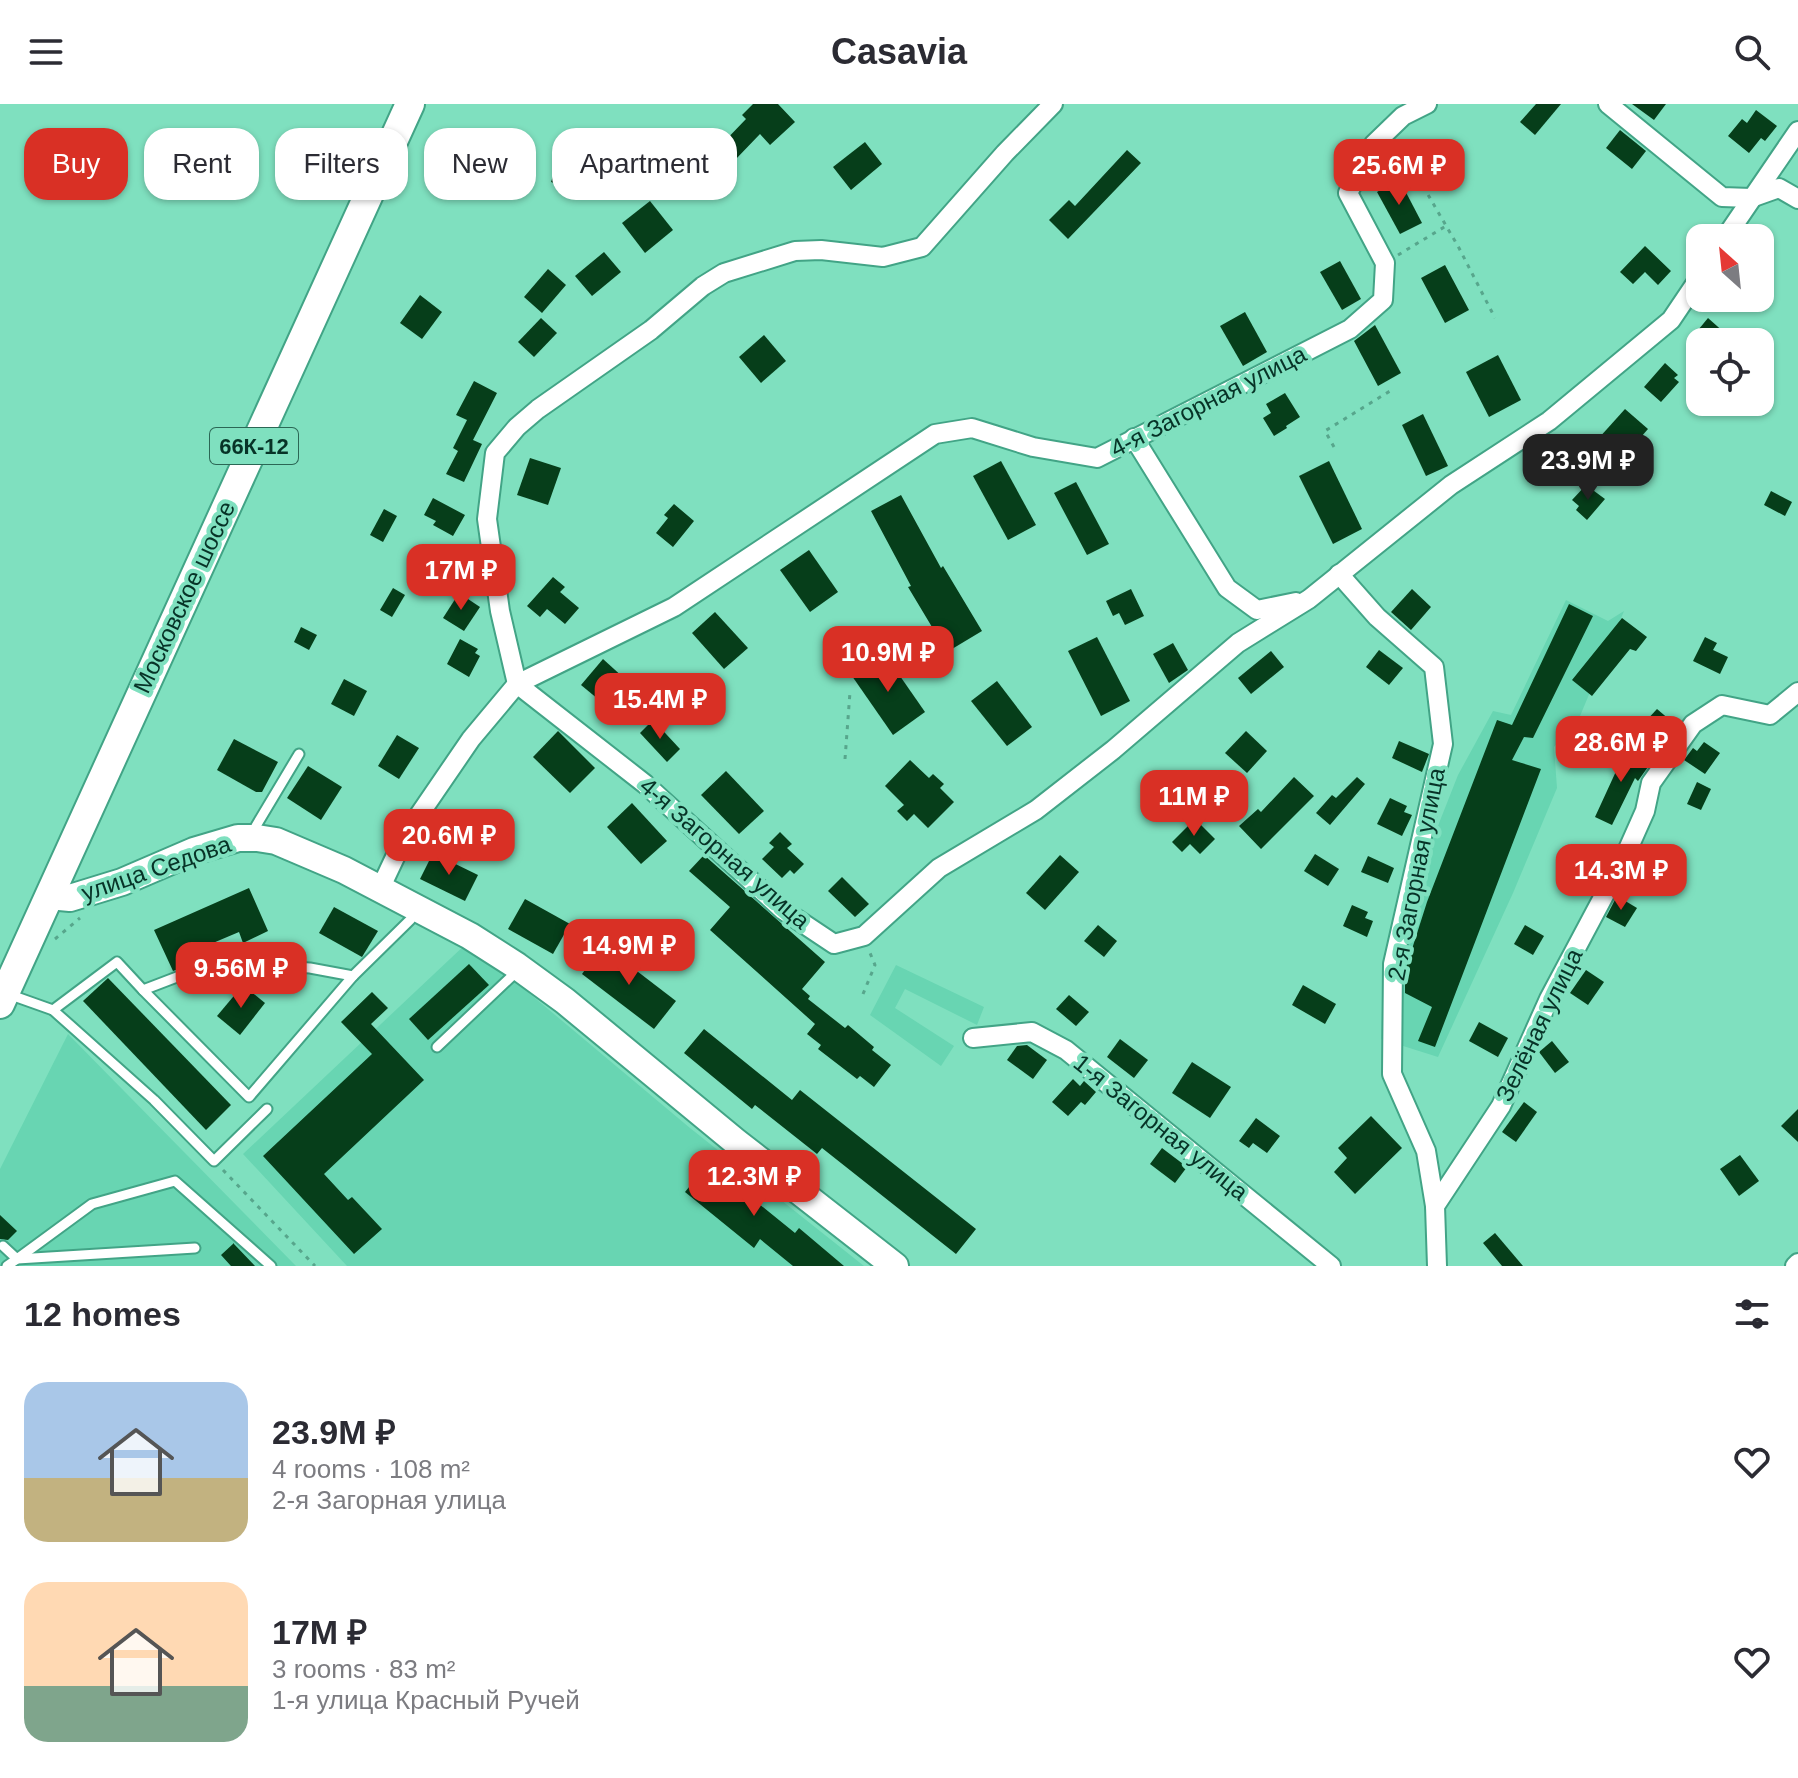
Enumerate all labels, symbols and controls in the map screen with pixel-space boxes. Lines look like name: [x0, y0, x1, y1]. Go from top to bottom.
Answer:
icon: menu: [24, 30, 68, 74]
icon: search: [1730, 30, 1774, 74]
text: Casavia: [831, 31, 967, 72]
chip: Buy: [24, 128, 128, 200]
chip: Rent: [144, 128, 259, 200]
chip: Filters: [275, 128, 408, 200]
chip: New: [424, 128, 536, 200]
chip: Apartment: [552, 128, 737, 200]
pin: 25.6M ₽: [1325, 139, 1473, 207]
text: 25.6M ₽: [1352, 150, 1446, 180]
north arrow: [1686, 224, 1774, 312]
map controls: [1686, 224, 1774, 416]
button: locate: [1686, 328, 1774, 416]
street label: 4-я Загорная улица: [1106, 340, 1311, 462]
road number: 66К-12: [210, 428, 298, 464]
pin: 23.9M ₽: [1514, 434, 1662, 502]
text: 23.9M ₽: [1541, 445, 1635, 475]
street label: Московское шоссе: [128, 497, 240, 697]
pin: 17M ₽: [405, 544, 517, 612]
text: 17M ₽: [425, 555, 497, 585]
pin: 10.9M ₽: [814, 626, 962, 694]
text: 10.9M ₽: [841, 637, 935, 667]
pin: 15.4M ₽: [586, 673, 734, 741]
text: 15.4M ₽: [613, 684, 707, 714]
pin: 28.6M ₽: [1547, 716, 1695, 784]
text: 28.6M ₽: [1574, 727, 1668, 757]
street label: 2-я Загорная улица: [1382, 765, 1450, 983]
pin: 11M ₽: [1138, 770, 1250, 838]
street label: 4-я Загорная улица: [635, 772, 816, 934]
text: 11M ₽: [1158, 781, 1230, 811]
pin: 20.6M ₽: [375, 809, 523, 877]
text: 20.6M ₽: [402, 820, 496, 850]
street label: улица Седова: [78, 830, 235, 906]
pin: 14.3M ₽: [1547, 844, 1695, 912]
text: 14.3M ₽: [1574, 855, 1668, 885]
pin: 14.9M ₽: [555, 919, 703, 987]
text: 14.9M ₽: [582, 930, 676, 960]
pin: 9.56M ₽: [167, 942, 315, 1010]
street label: Зелёная улица: [1490, 944, 1588, 1106]
text: 9.56M ₽: [194, 953, 288, 983]
street label: 1-я Загорная улица: [1069, 1049, 1254, 1206]
pin: 12.3M ₽: [680, 1150, 828, 1218]
text: 12.3M ₽: [707, 1161, 801, 1191]
icon: filters: [1730, 1292, 1774, 1336]
text: 12 homes: [24, 1295, 181, 1333]
text: 23.9M ₽: [272, 1413, 396, 1451]
icon: home: [88, 1414, 184, 1510]
icon: heart: [1730, 1440, 1774, 1484]
text: 4 rooms · 108 m²: [272, 1454, 470, 1484]
text: 2-я Загорная улица: [272, 1485, 506, 1515]
text: 17M ₽: [272, 1613, 367, 1651]
icon: home: [88, 1614, 184, 1710]
icon: heart: [1730, 1640, 1774, 1684]
text: 3 rooms · 83 m²: [272, 1654, 456, 1684]
text: 1-я улица Красный Ручей: [272, 1685, 580, 1715]

